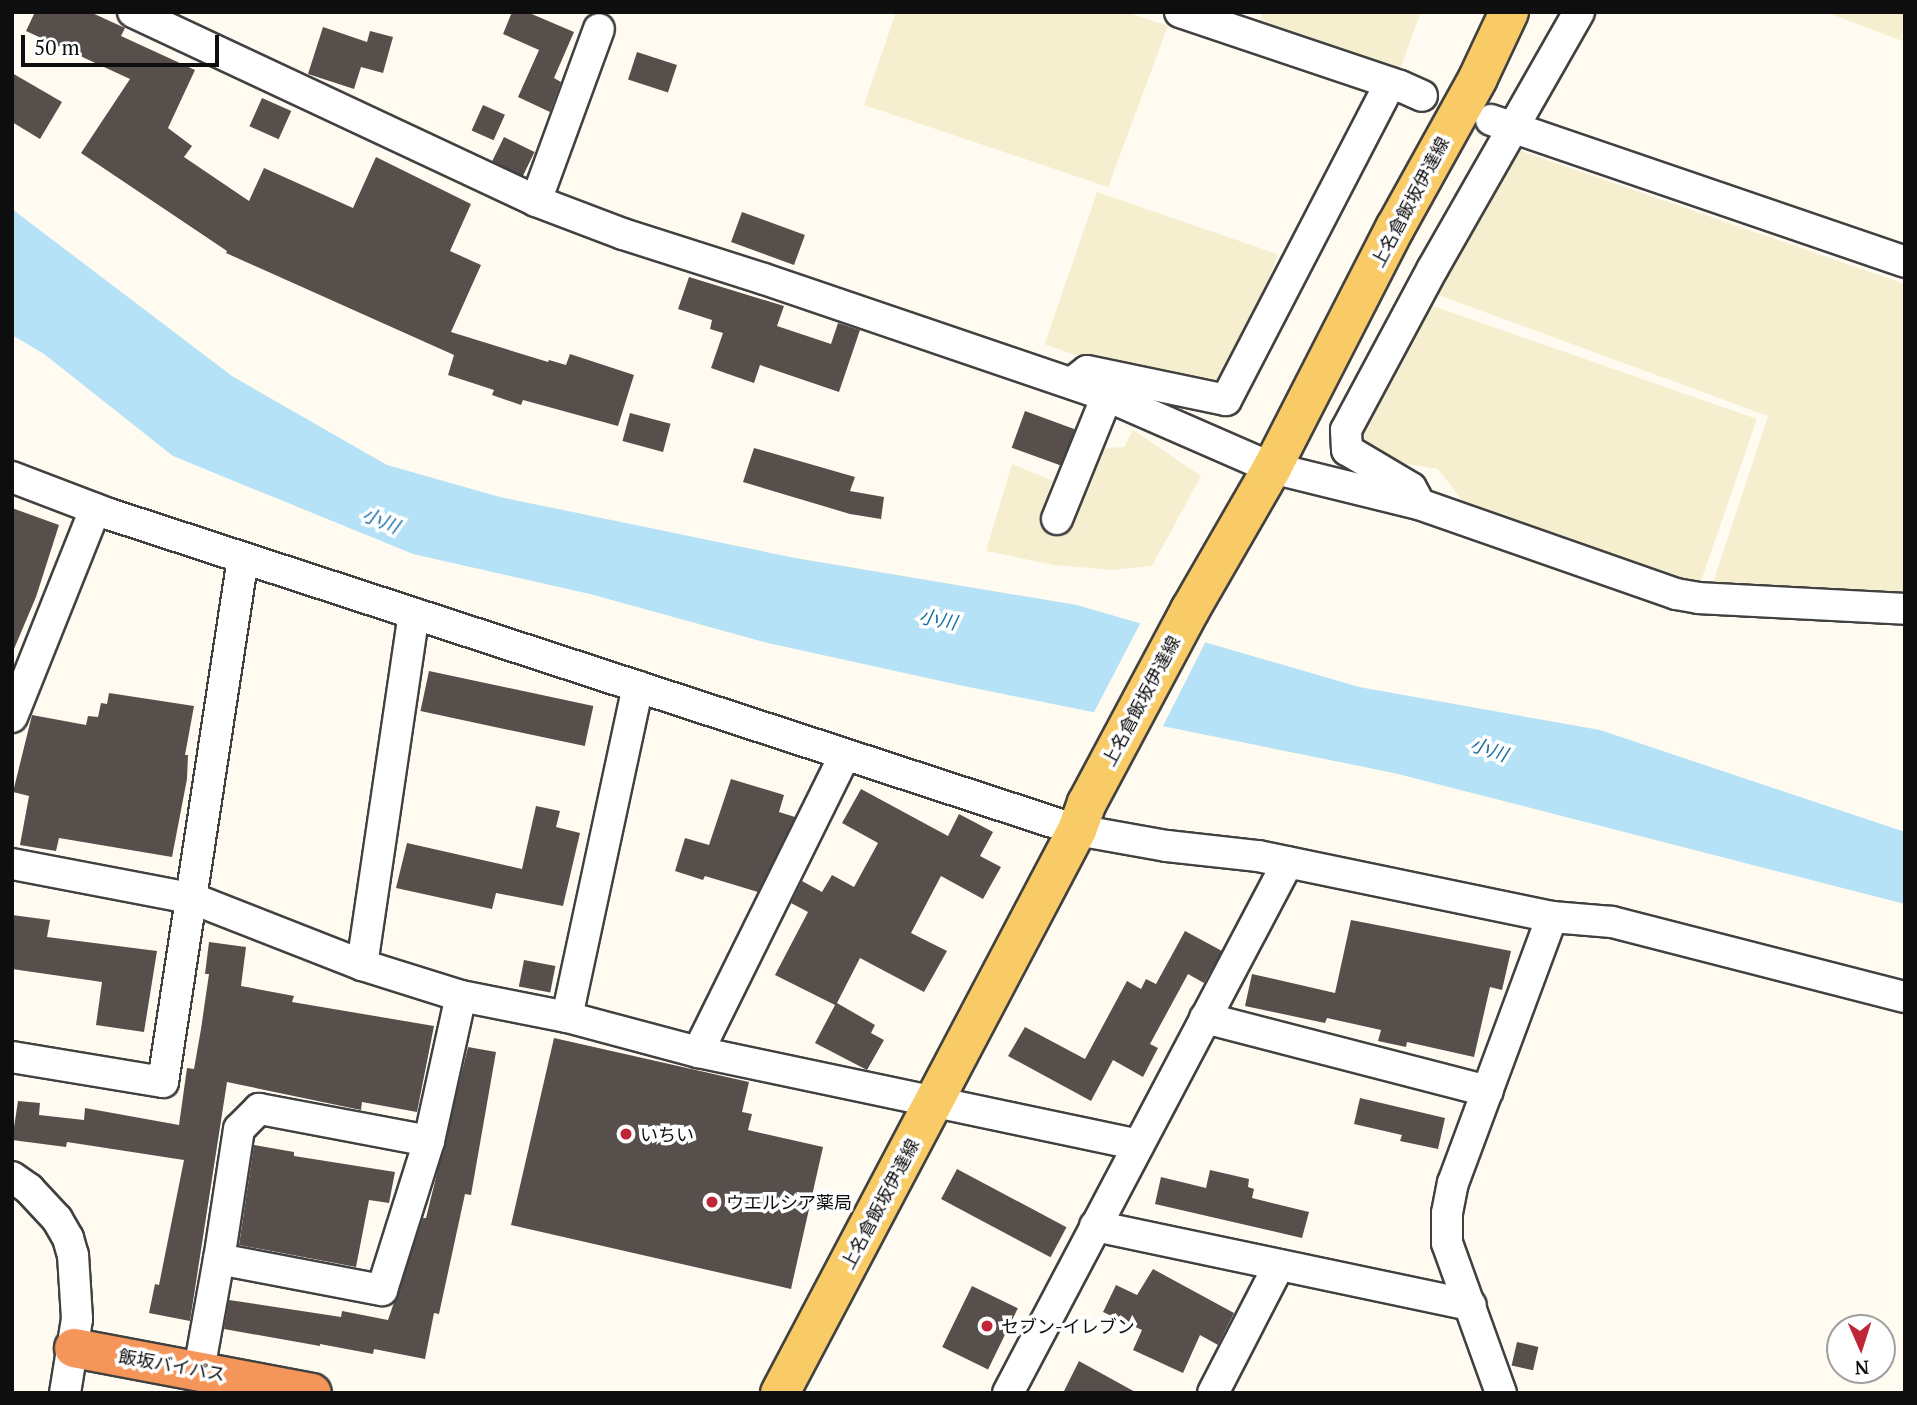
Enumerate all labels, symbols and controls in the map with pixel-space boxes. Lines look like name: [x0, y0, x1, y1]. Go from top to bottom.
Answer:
scale bar: [24, 21, 222, 65]
text: 50 m: [34, 33, 80, 61]
street label: 上名倉飯坂伊達線: [1367, 133, 1453, 271]
water label: 小川: [359, 502, 403, 538]
water label: 小川: [917, 604, 959, 634]
street label: 上名倉飯坂伊達線: [1098, 632, 1184, 770]
water label: 小川: [1467, 732, 1511, 766]
place label: いちい: [640, 1123, 694, 1145]
marker: いちい: [618, 1126, 634, 1142]
street label: 上名倉飯坂伊達線: [837, 1135, 923, 1273]
place label: ウエルシア薬局: [726, 1191, 852, 1213]
marker: ウエルシア薬局: [704, 1194, 720, 1210]
north arrow: [1826, 1314, 1896, 1384]
place label: セブン-イレブン: [1001, 1315, 1135, 1337]
marker: セブン-イレブン: [979, 1318, 995, 1334]
street label: 飯坂バイパス: [117, 1345, 227, 1385]
text: N: [1854, 1356, 1870, 1381]

